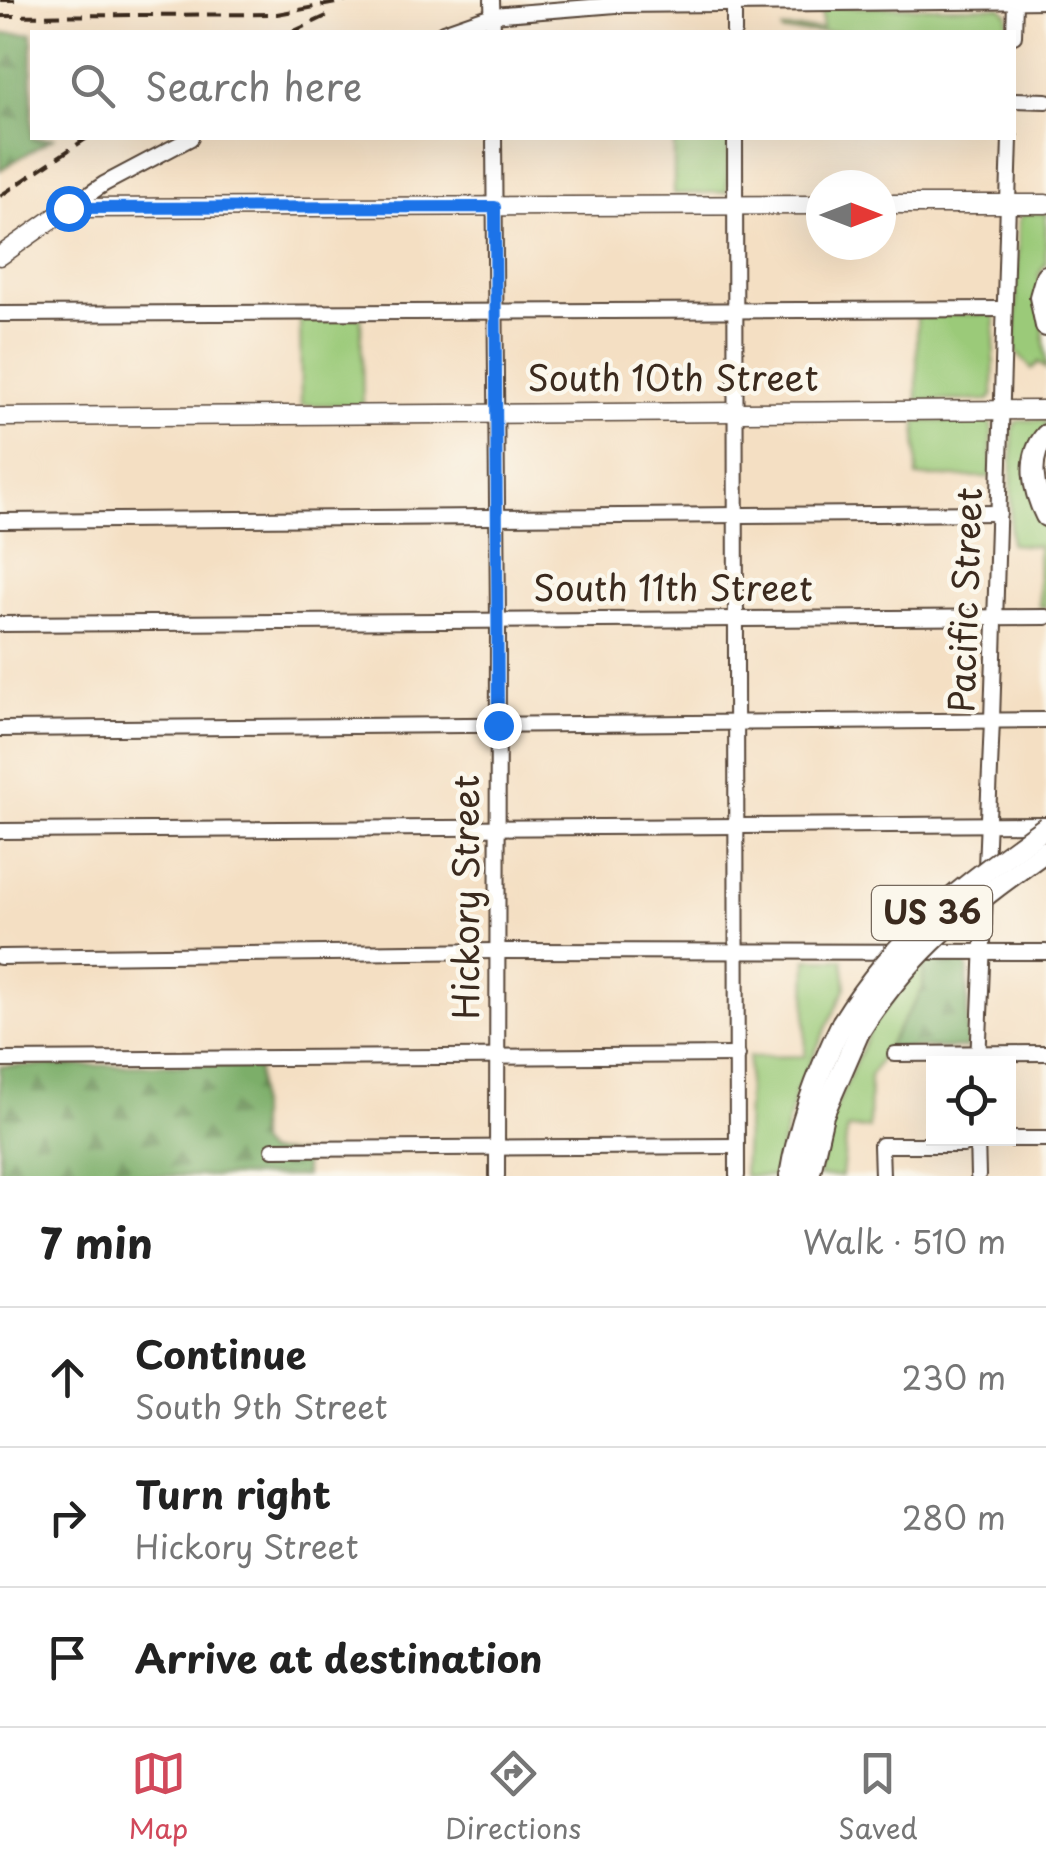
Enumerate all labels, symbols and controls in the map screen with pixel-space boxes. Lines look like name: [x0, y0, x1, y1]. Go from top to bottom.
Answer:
search box: [30, 30, 1016, 140]
text: Search here: [145, 57, 362, 114]
icon: search: [65, 58, 120, 113]
north arrow: [806, 170, 896, 260]
route start: [46, 186, 92, 232]
street label: South 10th Street: [527, 350, 819, 403]
street label: Pacific Street: [933, 487, 994, 713]
street label: South 11th Street: [533, 560, 813, 613]
route end: [476, 703, 522, 749]
street label: Hickory Street: [438, 775, 491, 1019]
road number: US 36: [872, 886, 992, 940]
map controls: [926, 1056, 1016, 1146]
button: locate: [926, 1056, 1016, 1146]
text: 7 min: [40, 1210, 153, 1273]
text: Walk · 510 m: [803, 1217, 1006, 1265]
text: Continue: [135, 1325, 306, 1382]
icon: ahead: [40, 1350, 95, 1405]
text: 230 m: [901, 1353, 1006, 1401]
text: South 9th Street: [135, 1382, 388, 1430]
text: Turn right: [135, 1465, 331, 1522]
icon: right: [40, 1490, 95, 1545]
text: 280 m: [902, 1493, 1006, 1541]
text: Hickory Street: [135, 1522, 359, 1570]
text: Arrive at destination: [135, 1629, 543, 1686]
icon: arrive: [40, 1630, 95, 1685]
tab: Map: [128, 1746, 188, 1849]
tab: Directions: [445, 1746, 581, 1849]
tab: Saved: [838, 1746, 918, 1849]

